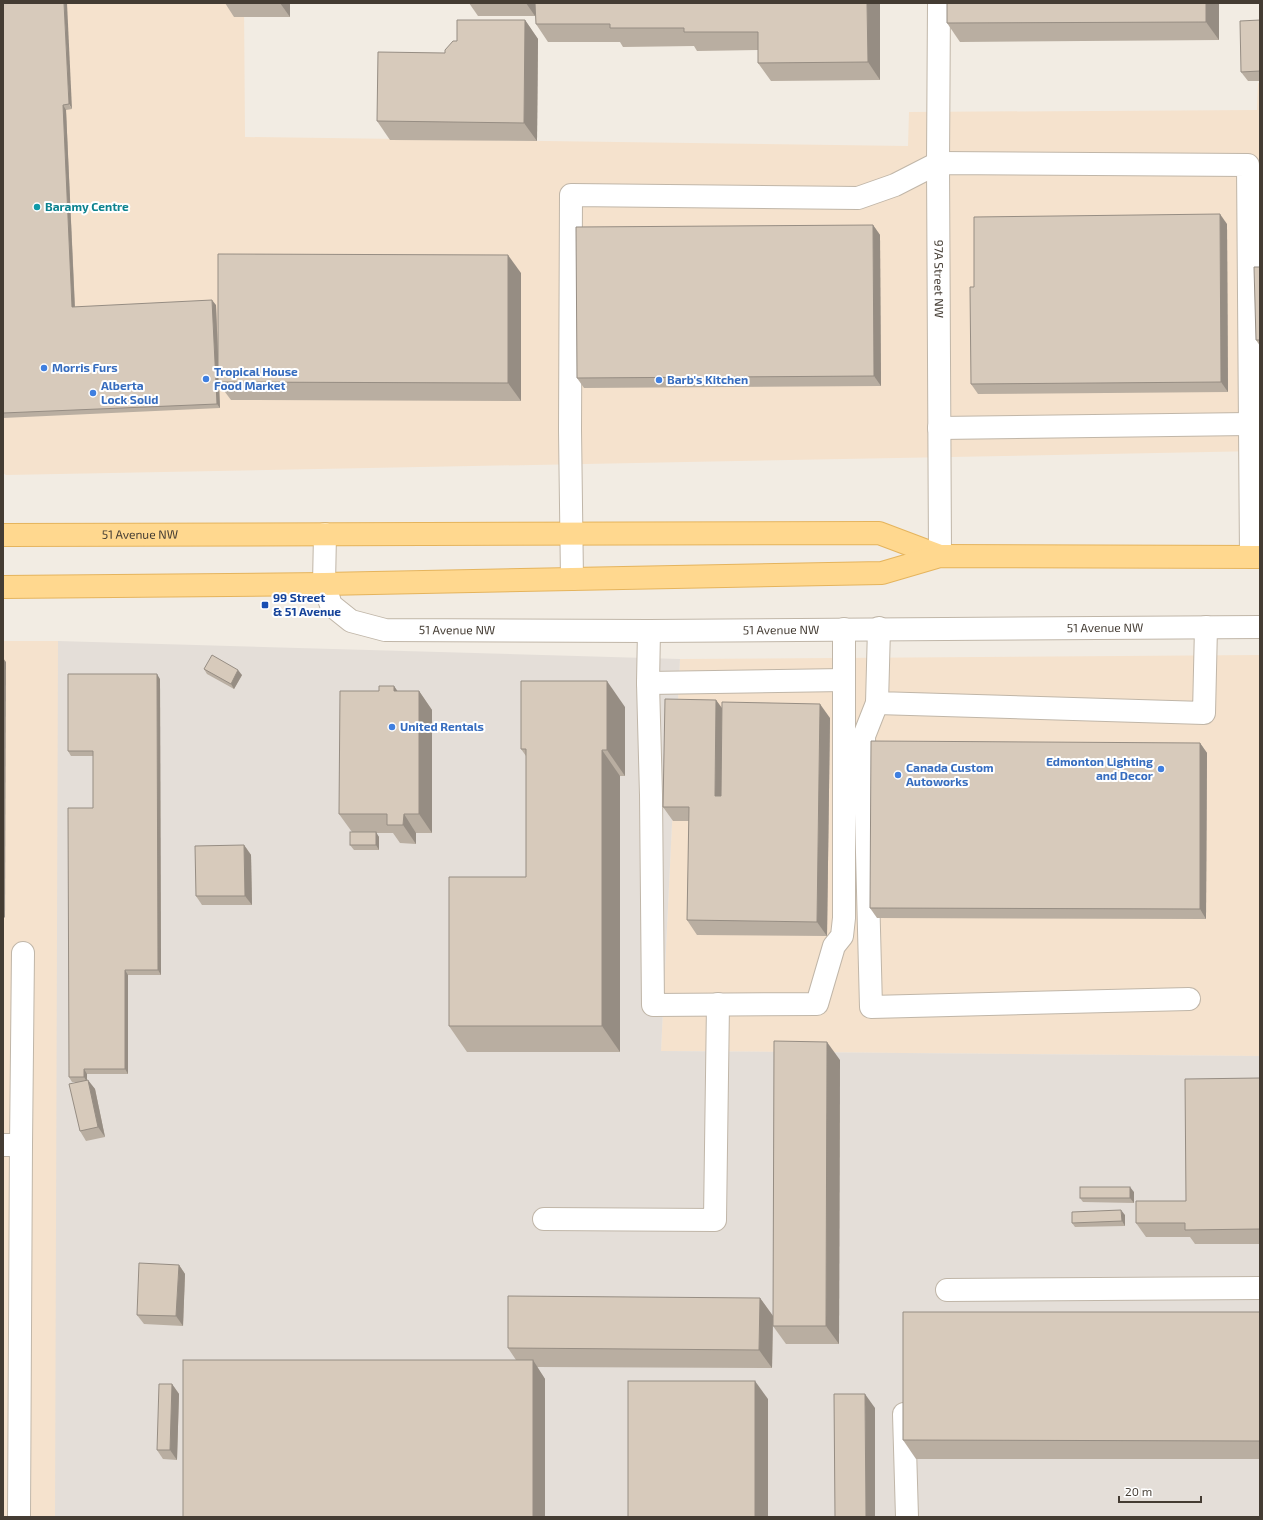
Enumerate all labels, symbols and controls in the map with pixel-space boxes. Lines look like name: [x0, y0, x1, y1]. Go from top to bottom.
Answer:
place label: Baramy Centre: [45, 199, 129, 214]
marker: Baramy Centre: [32, 202, 42, 212]
street label: 97A Street NW: [932, 240, 947, 318]
place label: Morris Furs: [52, 360, 118, 374]
marker: Morris Furs: [39, 363, 49, 373]
place label: Tropical House Food Market: [214, 364, 298, 392]
place label: Barb's Kitchen: [667, 372, 748, 386]
marker: Tropical House Food Market: [201, 374, 211, 384]
marker: Barb's Kitchen: [654, 375, 664, 385]
place label: Alberta Lock Solid: [101, 378, 158, 406]
marker: Alberta Lock Solid: [88, 388, 98, 398]
street label: 51 Avenue NW: [102, 527, 178, 541]
place label: 99 Street & 51 Avenue: [273, 590, 341, 618]
marker: 99 Street & 51 Avenue: [260, 600, 270, 610]
street label: 51 Avenue NW: [1067, 620, 1143, 634]
street label: 51 Avenue NW: [419, 622, 495, 636]
street label: 51 Avenue NW: [743, 622, 819, 636]
place label: United Rentals: [400, 719, 484, 733]
marker: United Rentals: [387, 722, 397, 732]
place label: Edmonton Lighting and Decor: [1046, 754, 1153, 782]
place label: Canada Custom Autoworks: [906, 760, 994, 788]
marker: Edmonton Lighting and Decor: [1156, 764, 1166, 774]
marker: Canada Custom Autoworks: [893, 770, 903, 780]
scale bar: [1119, 1478, 1201, 1504]
text: 20 m: [1125, 1484, 1152, 1498]

